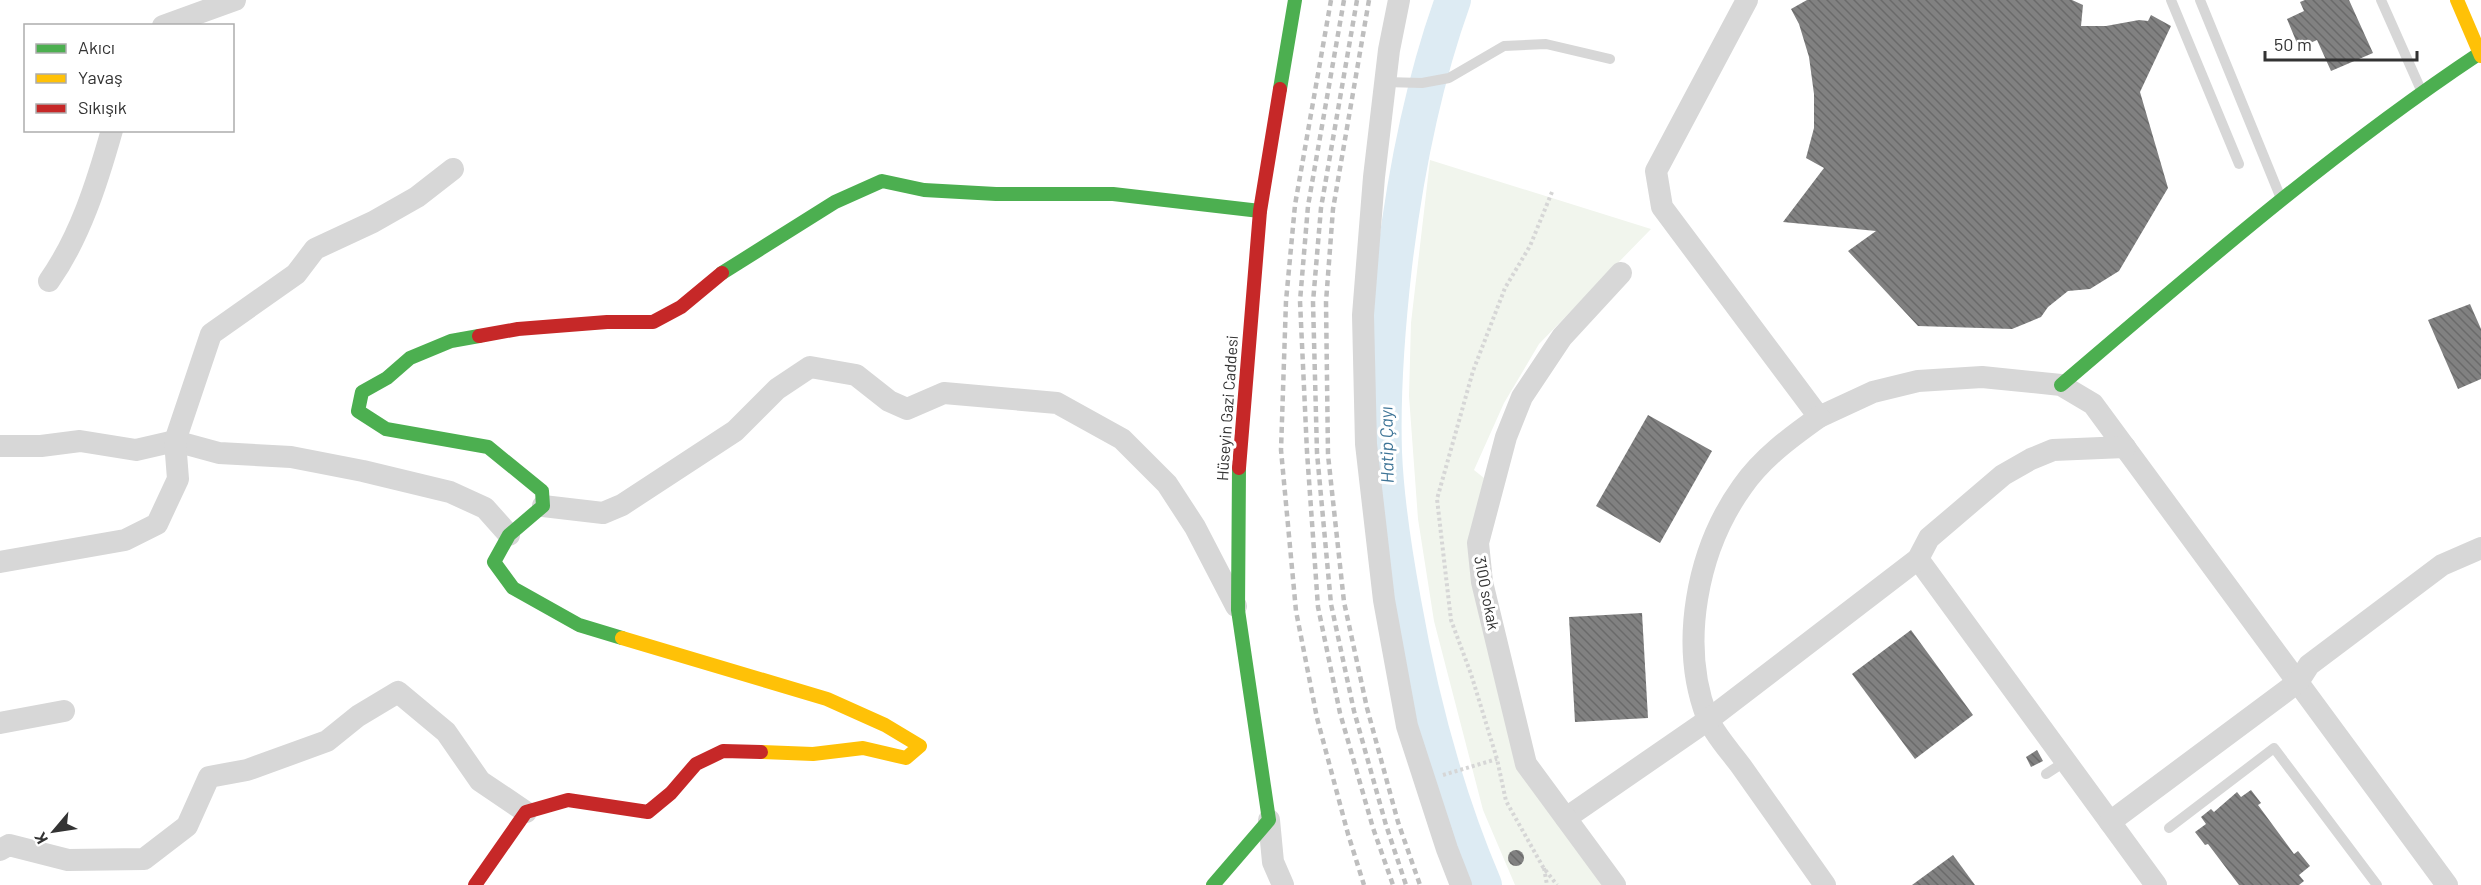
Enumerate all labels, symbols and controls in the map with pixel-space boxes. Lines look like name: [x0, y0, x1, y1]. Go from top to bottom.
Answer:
legend: [24, 24, 234, 132]
scale bar: [2265, 24, 2416, 62]
text: 50 m: [2274, 33, 2312, 55]
text: Akıcı: [78, 36, 115, 58]
text: Yavaş: [78, 66, 123, 88]
text: Sıkışık: [78, 96, 127, 118]
street label: Hüseyin Gazi Caddesi: [1212, 334, 1241, 481]
water label: Hatip Çayı: [1374, 406, 1398, 483]
street label: 3100 sokak: [1471, 554, 1504, 632]
north arrow: [24, 801, 84, 861]
text: K: [30, 830, 51, 848]

